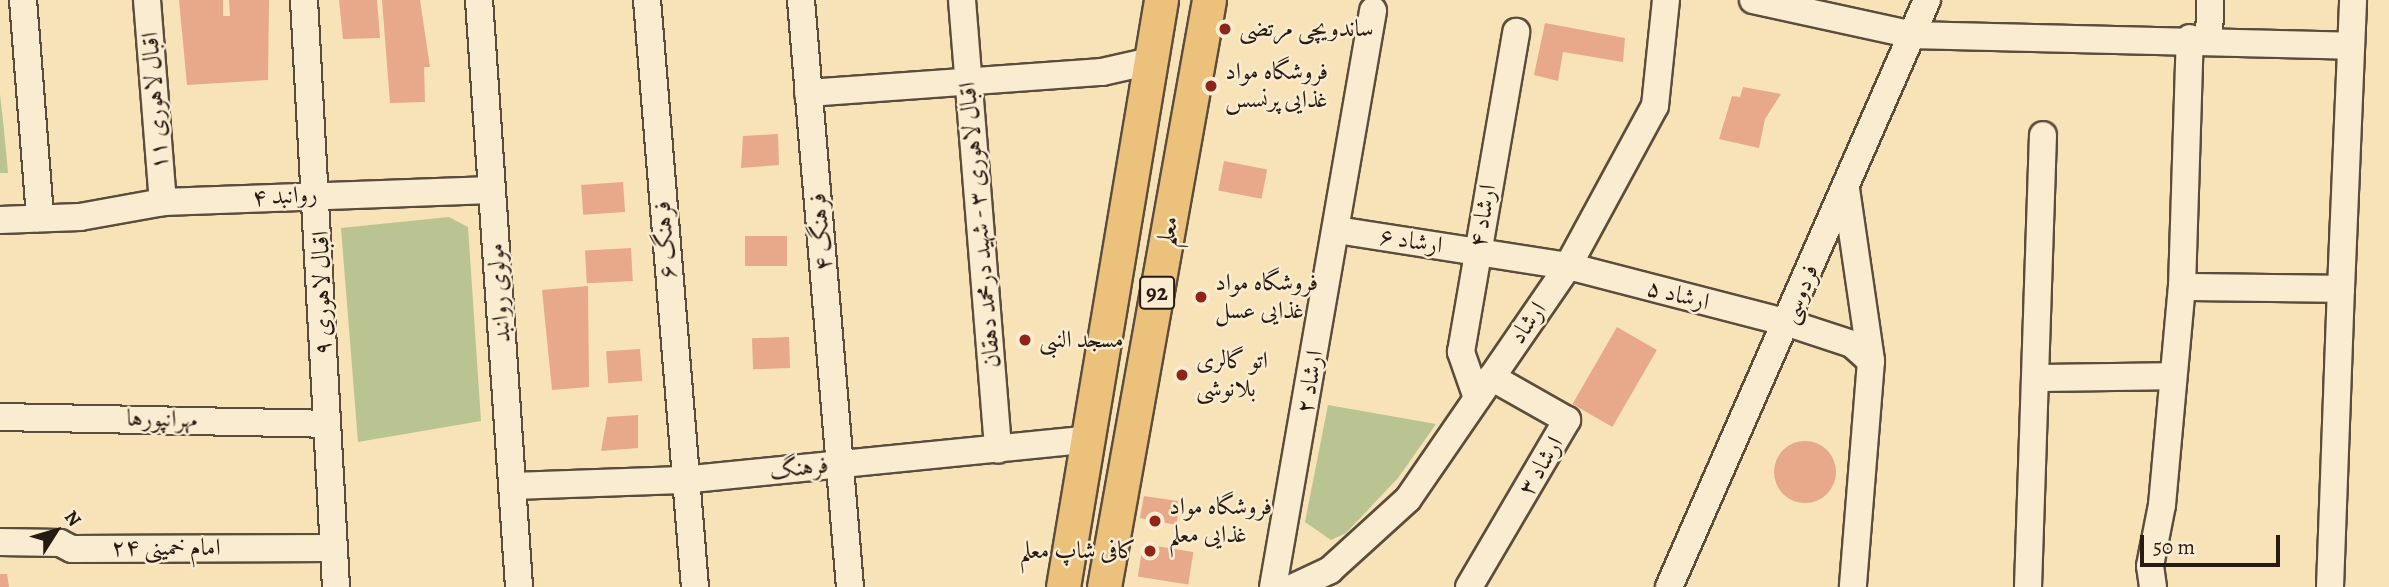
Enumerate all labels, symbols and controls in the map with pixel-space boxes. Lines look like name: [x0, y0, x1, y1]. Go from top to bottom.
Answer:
place label: ساندویچی مرتضی: [1239, 15, 1374, 43]
marker: ساندویچی مرتضی: [1217, 21, 1233, 37]
street label: اقبال لاهوری ۱۱: [136, 31, 174, 171]
place label: فروشگاه مواد غذایی پرنسس: [1225, 58, 1328, 114]
marker: فروشگاه مواد غذایی پرنسس: [1203, 78, 1219, 94]
street label: اقبال لاهوری ۳ - شهید درمحمد دهقان: [953, 80, 1007, 370]
street label: روانبد ۴: [252, 180, 318, 212]
street label: ارشاد ۴: [1463, 182, 1503, 250]
street label: فرهنگ ۴: [803, 192, 839, 272]
street label: فرهنگ ۶: [648, 200, 682, 280]
street label: معلم: [1151, 214, 1185, 248]
street label: ارشاد ۶: [1377, 222, 1445, 260]
street label: اقبال لاهوری ۹: [307, 231, 337, 355]
street label: مولوی روانبد: [481, 242, 517, 344]
street label: فردوسی: [1775, 260, 1825, 328]
place label: فروشگاه مواد غذایی عسل: [1215, 269, 1318, 325]
street label: ارشاد ۵: [1644, 273, 1712, 317]
road number: 92: [1138, 274, 1176, 312]
marker: فروشگاه مواد غذایی عسل: [1193, 289, 1209, 305]
street label: ارشاد: [1503, 296, 1553, 350]
place label: مسجد النبی: [1039, 326, 1124, 354]
marker: مسجد النبی: [1017, 332, 1033, 348]
place label: اتو گالری بلانوشی: [1196, 347, 1268, 403]
street label: ارشاد ۲: [1290, 348, 1330, 416]
marker: اتو گالری بلانوشی: [1174, 367, 1190, 383]
street label: مهرانپورها: [126, 404, 198, 434]
street label: ارشاد ۳: [1512, 431, 1570, 501]
street label: فرهنگ: [768, 451, 830, 485]
place label: فروشگاه مواد غذایی معلم: [1169, 493, 1272, 549]
north arrow: [21, 496, 91, 566]
text: N: [58, 505, 87, 532]
marker: فروشگاه مواد غذایی معلم: [1147, 513, 1163, 529]
scale bar: [2144, 520, 2284, 564]
text: 50 m: [2153, 533, 2195, 561]
street label: امام خمینی ۲۴: [111, 534, 221, 562]
place label: کافی شاپ معلم: [1020, 537, 1136, 565]
marker: کافی شاپ معلم: [1142, 543, 1158, 559]

